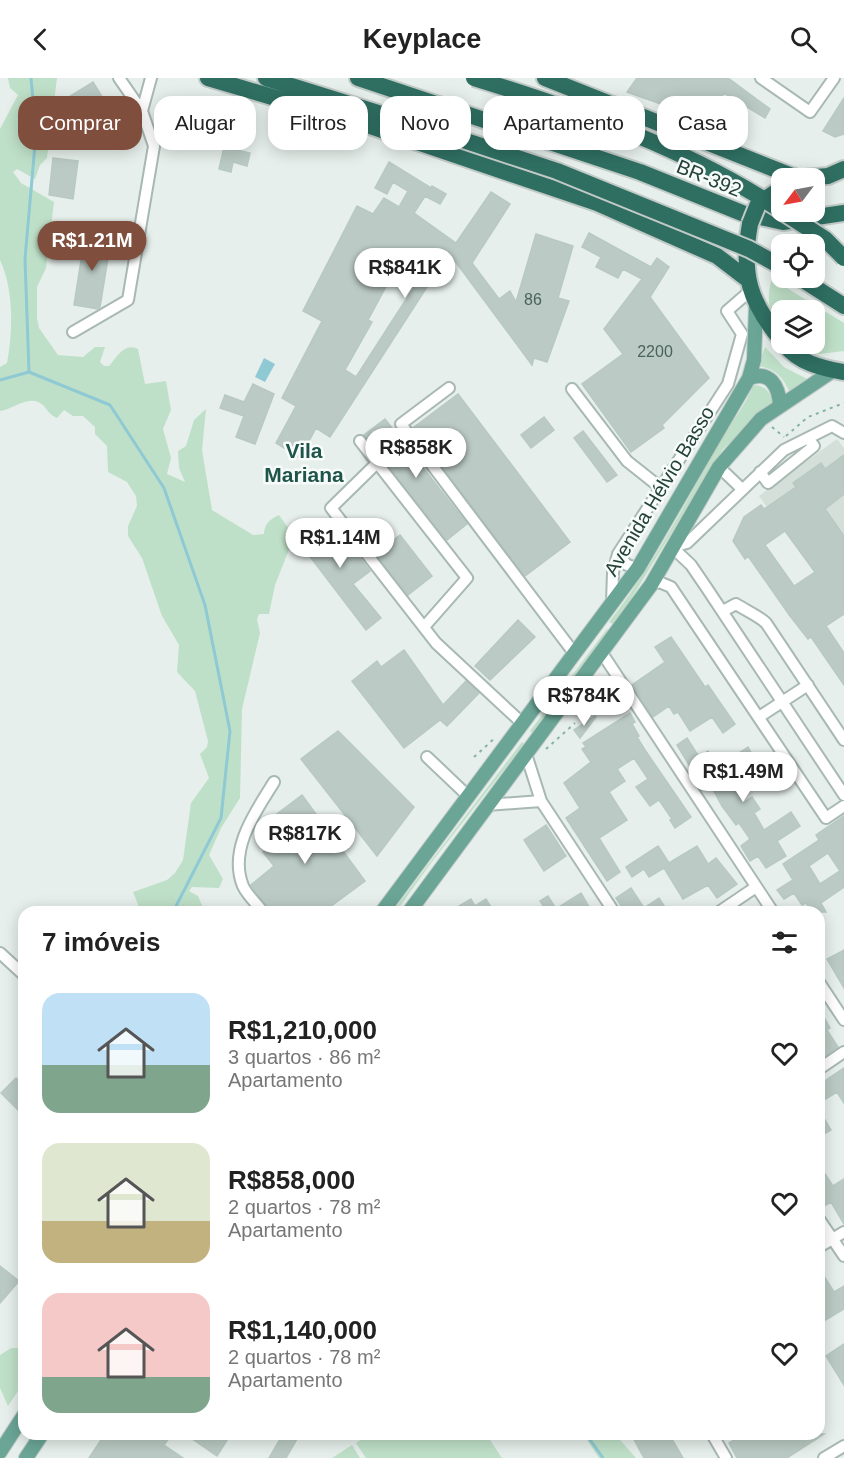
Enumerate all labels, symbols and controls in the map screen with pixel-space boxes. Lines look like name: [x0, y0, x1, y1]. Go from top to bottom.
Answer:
icon: back: [24, 23, 57, 56]
icon: search: [787, 23, 820, 56]
text: Keyplace: [363, 24, 481, 54]
chip: Comprar: [18, 96, 142, 150]
chip: Alugar: [154, 96, 256, 150]
chip: Filtros: [268, 96, 368, 150]
chip: Novo: [380, 96, 471, 150]
chip: Apartamento: [483, 96, 645, 150]
chip: Casa: [657, 96, 748, 150]
street label: BR-392: [673, 155, 745, 201]
north arrow: [771, 168, 825, 222]
map controls: [771, 168, 825, 354]
pin: R$1.21M: [37, 221, 147, 272]
text: R$1.21M: [51, 229, 133, 251]
button: locate: [771, 234, 825, 288]
pin: R$841K: [356, 248, 454, 299]
text: R$841K: [368, 256, 442, 278]
house number: 86: [524, 291, 542, 308]
button: layers: [771, 300, 825, 354]
house number: 2200: [637, 343, 673, 360]
street label: Avenida Hélvio Basso: [600, 402, 718, 580]
pin: R$858K: [367, 428, 465, 479]
text: R$858K: [379, 436, 453, 458]
district label: Vila Mariana: [264, 439, 344, 486]
pin: R$1.14M: [285, 518, 395, 569]
text: R$1.14M: [299, 526, 381, 548]
pin: R$784K: [535, 676, 633, 727]
text: R$784K: [547, 684, 621, 706]
pin: R$1.49M: [688, 752, 798, 803]
text: R$1.49M: [702, 760, 784, 782]
pin: R$817K: [256, 814, 354, 865]
text: R$817K: [268, 822, 342, 844]
icon: filters: [768, 926, 801, 959]
text: 7 imóveis: [42, 927, 161, 957]
text: R$1,210,000: [228, 1015, 377, 1045]
icon: home: [90, 1017, 162, 1089]
icon: heart: [768, 1037, 801, 1070]
text: 3 quartos · 86 m²: [228, 1046, 380, 1068]
text: Apartamento: [228, 1069, 343, 1091]
text: R$858,000: [228, 1165, 355, 1195]
icon: home: [90, 1167, 162, 1239]
icon: heart: [768, 1187, 801, 1220]
text: 2 quartos · 78 m²: [228, 1196, 380, 1218]
text: Apartamento: [228, 1219, 343, 1241]
text: R$1,140,000: [228, 1315, 377, 1345]
icon: home: [90, 1317, 162, 1389]
icon: heart: [768, 1337, 801, 1370]
text: 2 quartos · 78 m²: [228, 1346, 380, 1368]
text: Apartamento: [228, 1369, 343, 1391]

